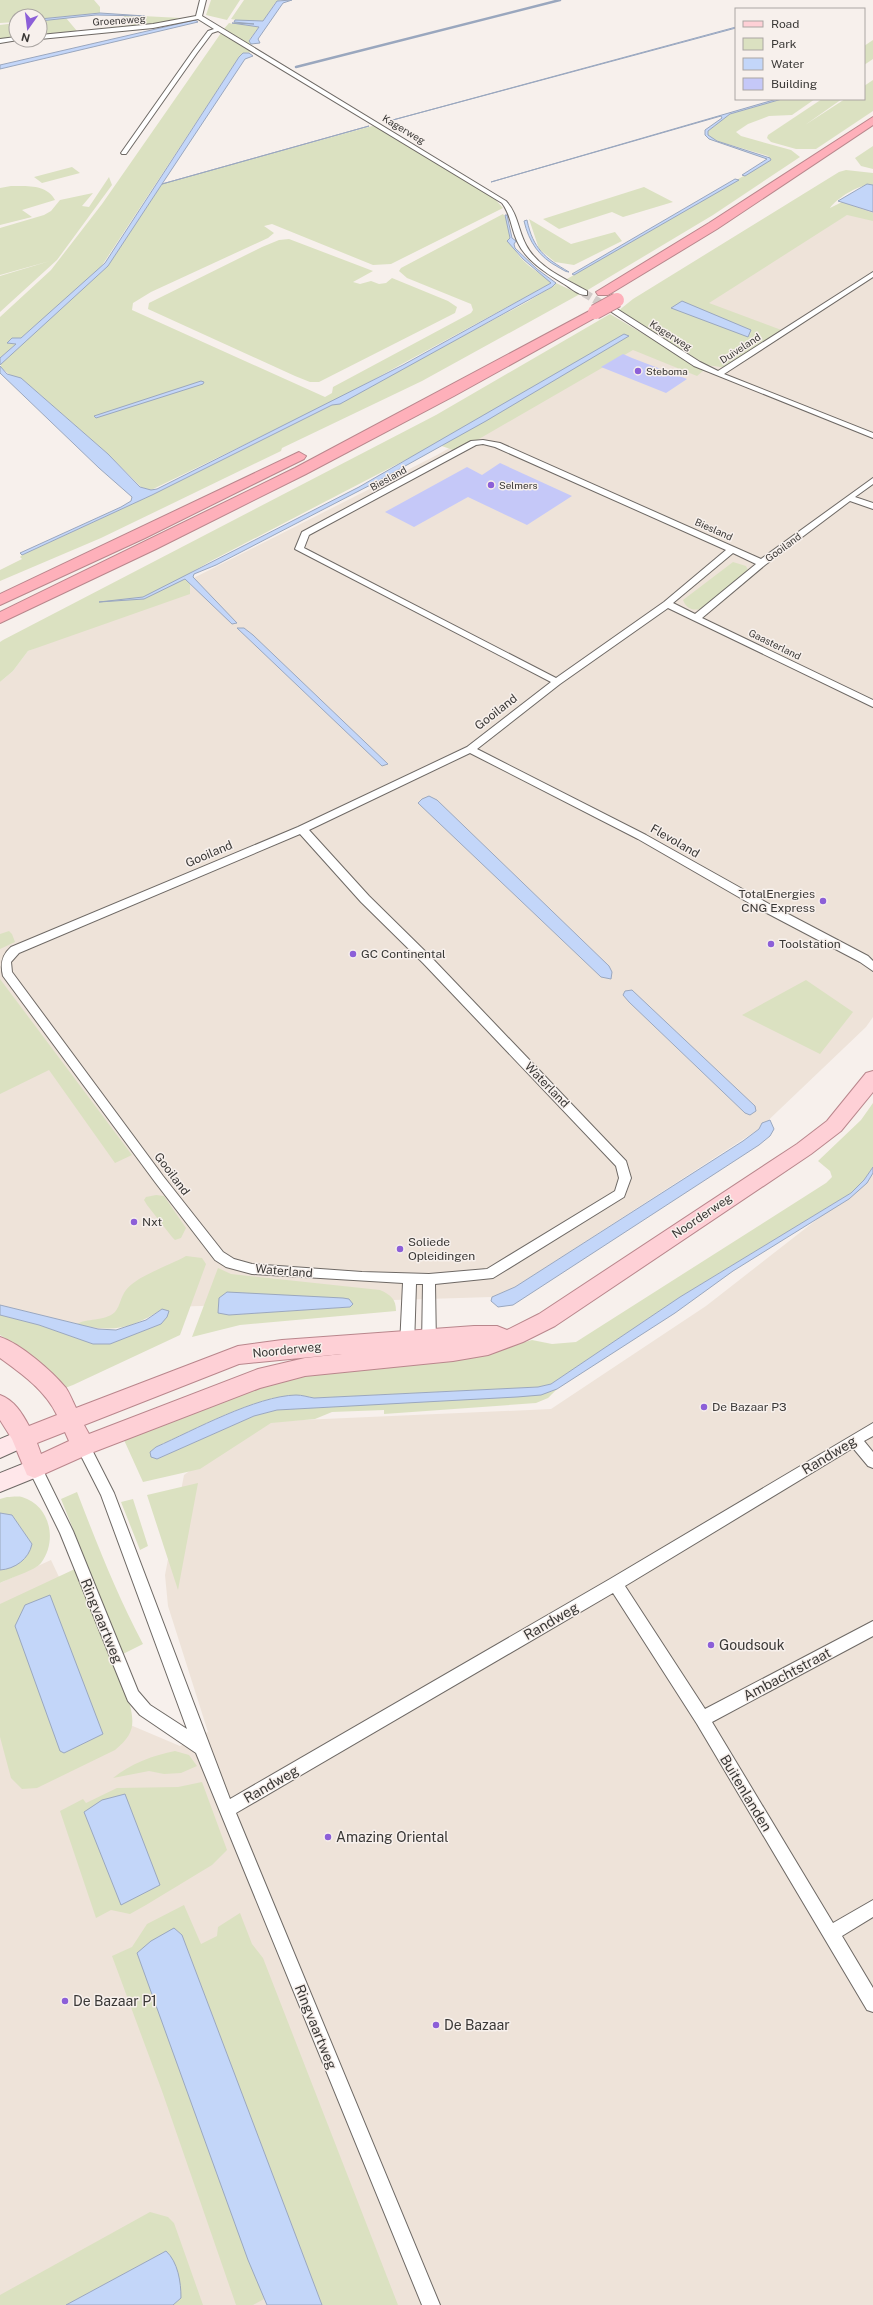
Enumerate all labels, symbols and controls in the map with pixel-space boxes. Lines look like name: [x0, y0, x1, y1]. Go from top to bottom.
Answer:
north arrow: [8, 8, 48, 48]
legend: [735, 8, 865, 100]
street label: Groeneweg: [92, 12, 146, 28]
text: Road: [771, 17, 799, 31]
text: N: [20, 31, 31, 45]
text: Park: [771, 37, 797, 51]
text: Water: [771, 57, 805, 71]
text: Building: [771, 77, 817, 91]
street label: Kagerweg: [381, 112, 427, 146]
street label: Kagerweg: [648, 317, 694, 353]
street label: Duiveland: [717, 330, 763, 366]
place label: Steboma: [646, 365, 688, 377]
marker: Steboma: [633, 366, 643, 376]
street label: Biesland: [368, 463, 408, 493]
place label: Selmers: [499, 479, 538, 491]
marker: Selmers: [486, 480, 496, 490]
street label: Biesland: [693, 515, 735, 543]
street label: Gooiland: [763, 530, 803, 564]
street label: Gaasterland: [747, 626, 803, 662]
street label: Gooiland: [472, 691, 520, 733]
street label: Flevoland: [648, 821, 702, 861]
street label: Gooiland: [183, 838, 235, 870]
place label: TotalEnergies CNG Express: [739, 887, 815, 915]
marker: TotalEnergies CNG Express: [818, 896, 828, 906]
place label: Toolstation: [779, 937, 841, 951]
marker: Toolstation: [766, 939, 776, 949]
place label: GC Continental: [361, 947, 446, 961]
marker: GC Continental: [348, 949, 358, 959]
street label: Waterland: [522, 1059, 572, 1111]
street label: Gooiland: [151, 1150, 193, 1198]
street label: Noorderweg: [669, 1191, 735, 1241]
place label: Nxt: [142, 1215, 163, 1229]
marker: Nxt: [129, 1217, 139, 1227]
place label: Soliede Opleidingen: [408, 1235, 475, 1263]
marker: Soliede Opleidingen: [395, 1244, 405, 1254]
street label: Waterland: [255, 1262, 313, 1280]
street label: Noorderweg: [252, 1339, 322, 1361]
place label: De Bazaar P3: [712, 1400, 787, 1414]
marker: De Bazaar P3: [699, 1402, 709, 1412]
street label: Randweg: [799, 1432, 859, 1478]
street label: Ringvaartweg: [78, 1576, 126, 1666]
street label: Randweg: [521, 1599, 582, 1643]
place label: Goudsouk: [719, 1637, 785, 1653]
marker: Goudsouk: [706, 1640, 716, 1650]
street label: Ambachtstraat: [740, 1644, 834, 1704]
street label: Buitenlanden: [717, 1752, 775, 1834]
street label: Randweg: [241, 1762, 302, 1806]
place label: Amazing Oriental: [336, 1829, 448, 1845]
marker: Amazing Oriental: [323, 1832, 333, 1842]
street label: Ringvaartweg: [292, 1982, 340, 2072]
place label: De Bazaar P1: [73, 1993, 157, 2009]
marker: De Bazaar P1: [60, 1996, 70, 2006]
place label: De Bazaar: [444, 2017, 510, 2033]
marker: De Bazaar: [431, 2020, 441, 2030]

